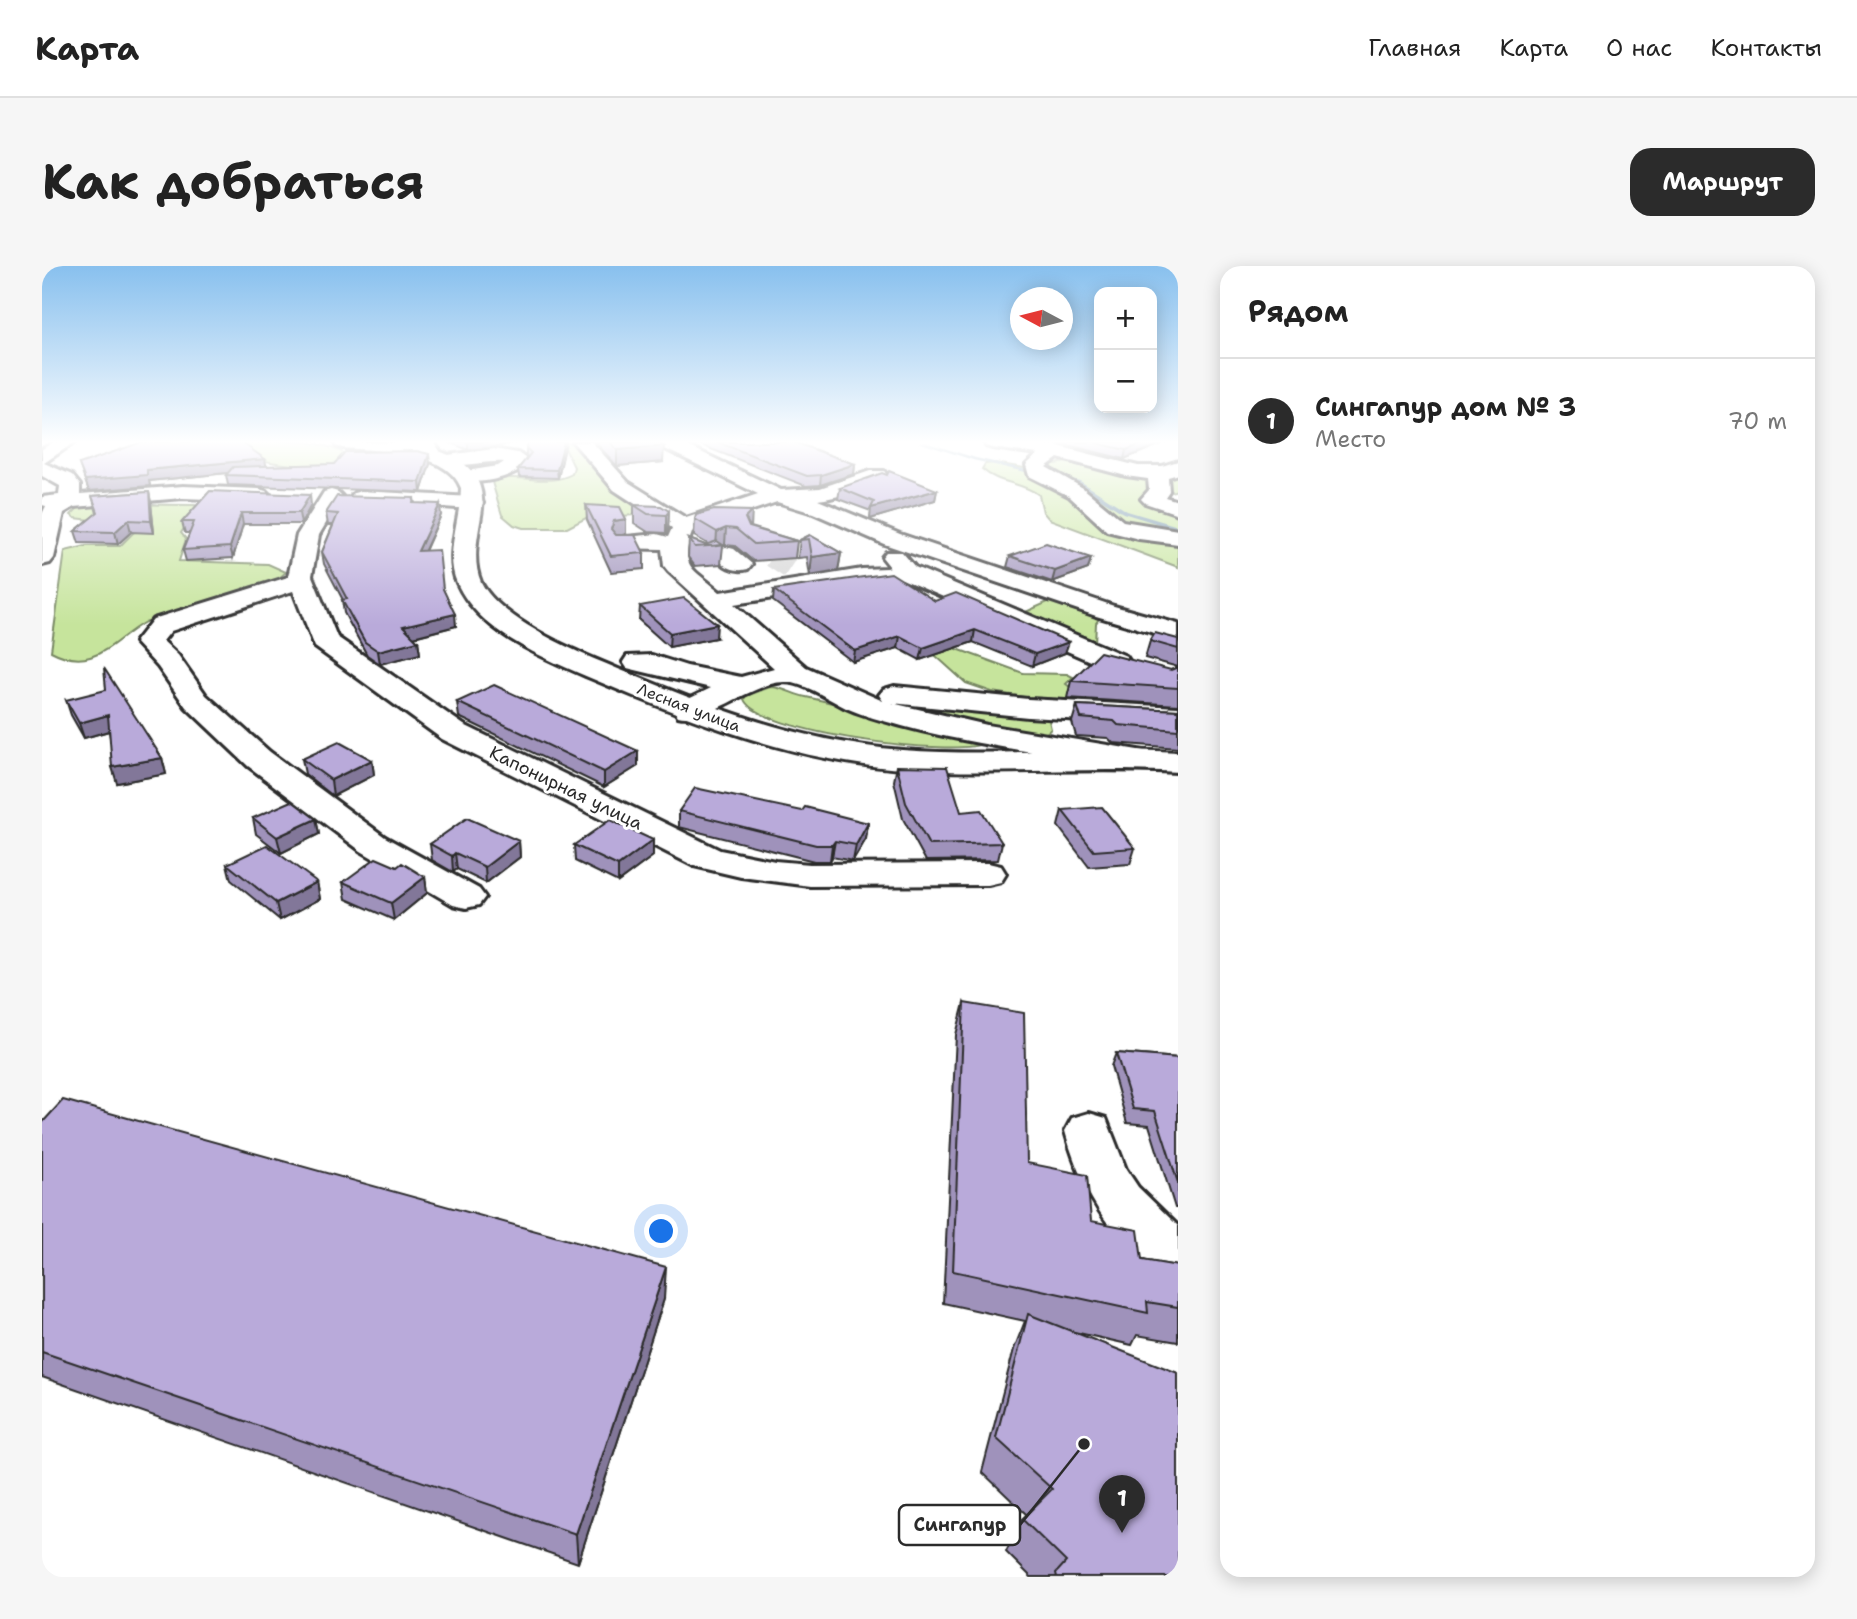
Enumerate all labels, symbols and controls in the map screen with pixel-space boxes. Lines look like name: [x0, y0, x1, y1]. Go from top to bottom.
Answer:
text: Карта: [35, 26, 139, 71]
text: Главная: [1368, 32, 1461, 64]
text: Карта: [1499, 32, 1568, 64]
text: О нас: [1606, 32, 1672, 64]
text: Контакты: [1710, 32, 1822, 64]
button: Маршрут: [1630, 148, 1815, 216]
text: Как добраться: [42, 149, 424, 215]
north arrow: [1010, 287, 1073, 350]
map controls: [1094, 287, 1157, 413]
button: +: [1094, 287, 1157, 350]
text: Рядом: [1248, 291, 1348, 332]
button: −: [1094, 350, 1157, 413]
text: Сингапур дом № 3: [1315, 389, 1576, 424]
text: 1: [1266, 406, 1276, 436]
text: 70 m: [1728, 406, 1787, 436]
text: Место: [1315, 424, 1386, 454]
street label: Лесная улица: [634, 678, 744, 737]
street label: Капонирная улица: [485, 740, 647, 836]
your location: [644, 1214, 678, 1248]
pin: 1: [1099, 1475, 1145, 1533]
callout: Сингапур: [899, 1505, 1020, 1545]
text: Сингапур: [914, 1512, 1006, 1537]

